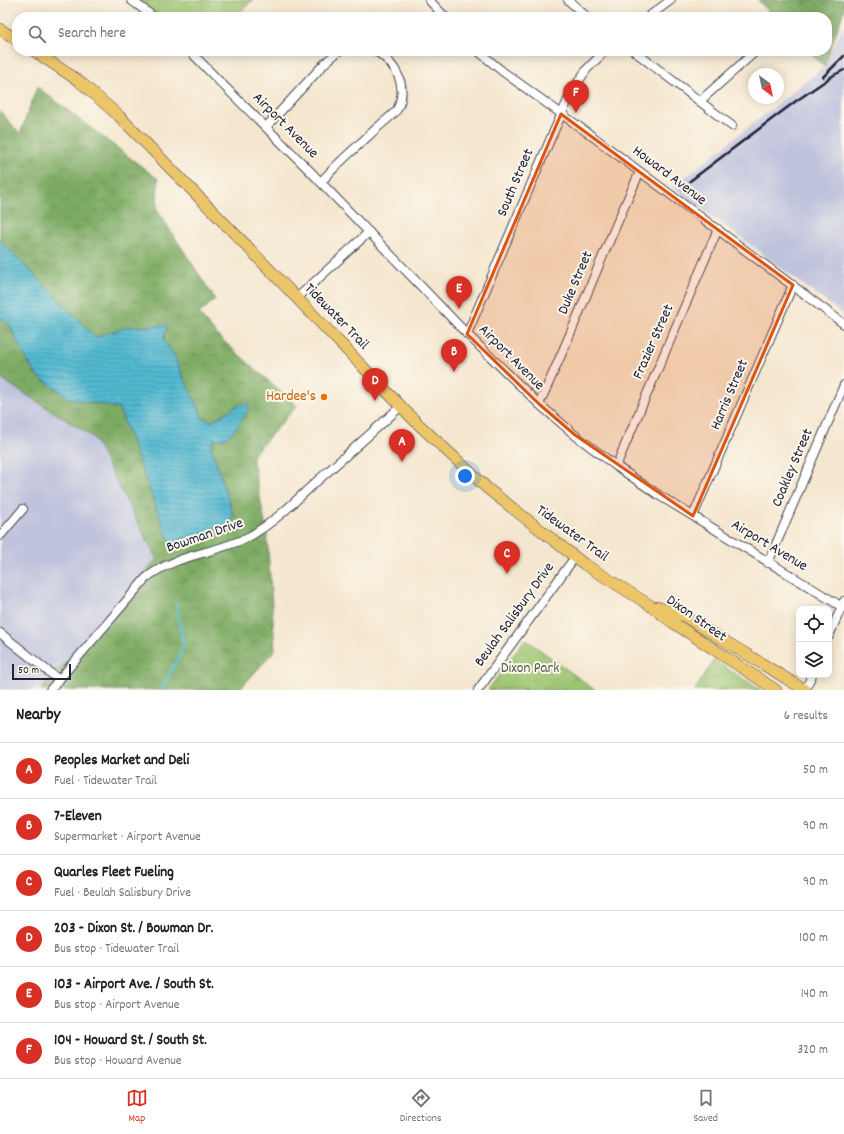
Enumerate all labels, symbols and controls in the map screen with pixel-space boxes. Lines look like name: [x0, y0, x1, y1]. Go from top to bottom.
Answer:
search box: [12, 12, 832, 56]
icon: search: [26, 23, 48, 45]
text: Search here: [58, 23, 126, 45]
north arrow: [748, 68, 784, 104]
pin: F: [563, 80, 589, 113]
street label: Airport Avenue: [247, 88, 323, 164]
street label: Howard Avenue: [627, 141, 711, 212]
street label: South Street: [492, 145, 540, 220]
street label: Duke Street: [553, 248, 599, 318]
pin: E: [446, 276, 472, 309]
street label: Tidewater Trail: [299, 279, 374, 356]
street label: Frazier Street: [628, 301, 680, 383]
street label: Airport Avenue: [473, 320, 549, 396]
pin: B: [441, 339, 467, 372]
street label: Harris Street: [705, 356, 755, 434]
pin: D: [362, 368, 388, 401]
place label: Hardee's: [266, 386, 316, 408]
marker: Hardee's: [319, 392, 329, 402]
street label: Coakley Street: [767, 425, 820, 511]
pin: A: [389, 429, 415, 462]
your location: [455, 466, 475, 486]
street label: Tidewater Trail: [531, 500, 613, 568]
street label: Bowman Drive: [164, 512, 247, 559]
street label: Airport Avenue: [727, 515, 812, 578]
pin: C: [494, 541, 520, 574]
street label: Beulah Salisbury Drive: [470, 558, 561, 672]
street label: Dixon Street: [661, 590, 731, 648]
map controls: [796, 606, 832, 678]
button: locate: [796, 606, 832, 642]
button: layers: [796, 642, 832, 678]
park label: Dixon Park: [501, 658, 559, 680]
scale bar: [12, 662, 71, 681]
text: 50 m: [18, 663, 39, 679]
text: Nearby: [16, 704, 60, 728]
text: 6 results: [784, 707, 828, 726]
text: Peoples Market and Deli: [54, 750, 189, 772]
text: A: [25, 761, 33, 780]
text: 50 m: [803, 761, 828, 780]
text: Fuel · Tidewater Trail: [54, 772, 157, 791]
text: 7-Eleven: [54, 806, 102, 828]
text: B: [26, 817, 32, 836]
text: 90 m: [803, 817, 828, 836]
text: Supermarket · Airport Avenue: [54, 828, 201, 847]
text: Quarles Fleet Fueling: [54, 862, 174, 884]
text: C: [26, 873, 32, 892]
text: 90 m: [803, 873, 828, 892]
text: Fuel · Beulah Salisbury Drive: [54, 884, 191, 903]
text: 203 - Dixon St. / Bowman Dr.: [54, 918, 213, 940]
text: D: [26, 929, 32, 948]
text: 100 m: [799, 929, 828, 948]
text: Bus stop · Tidewater Trail: [54, 940, 179, 959]
text: 103 - Airport Ave. / South St.: [54, 974, 214, 996]
text: E: [26, 985, 32, 1004]
text: 140 m: [801, 985, 828, 1004]
text: Bus stop · Airport Avenue: [54, 996, 179, 1015]
text: 104 - Howard St. / South St.: [54, 1030, 207, 1052]
text: F: [26, 1041, 32, 1060]
text: 320 m: [798, 1041, 828, 1060]
text: Bus stop · Howard Avenue: [54, 1052, 182, 1071]
tab: Map: [126, 1087, 148, 1127]
tab: Directions: [400, 1087, 442, 1127]
tab: Saved: [693, 1087, 718, 1127]

